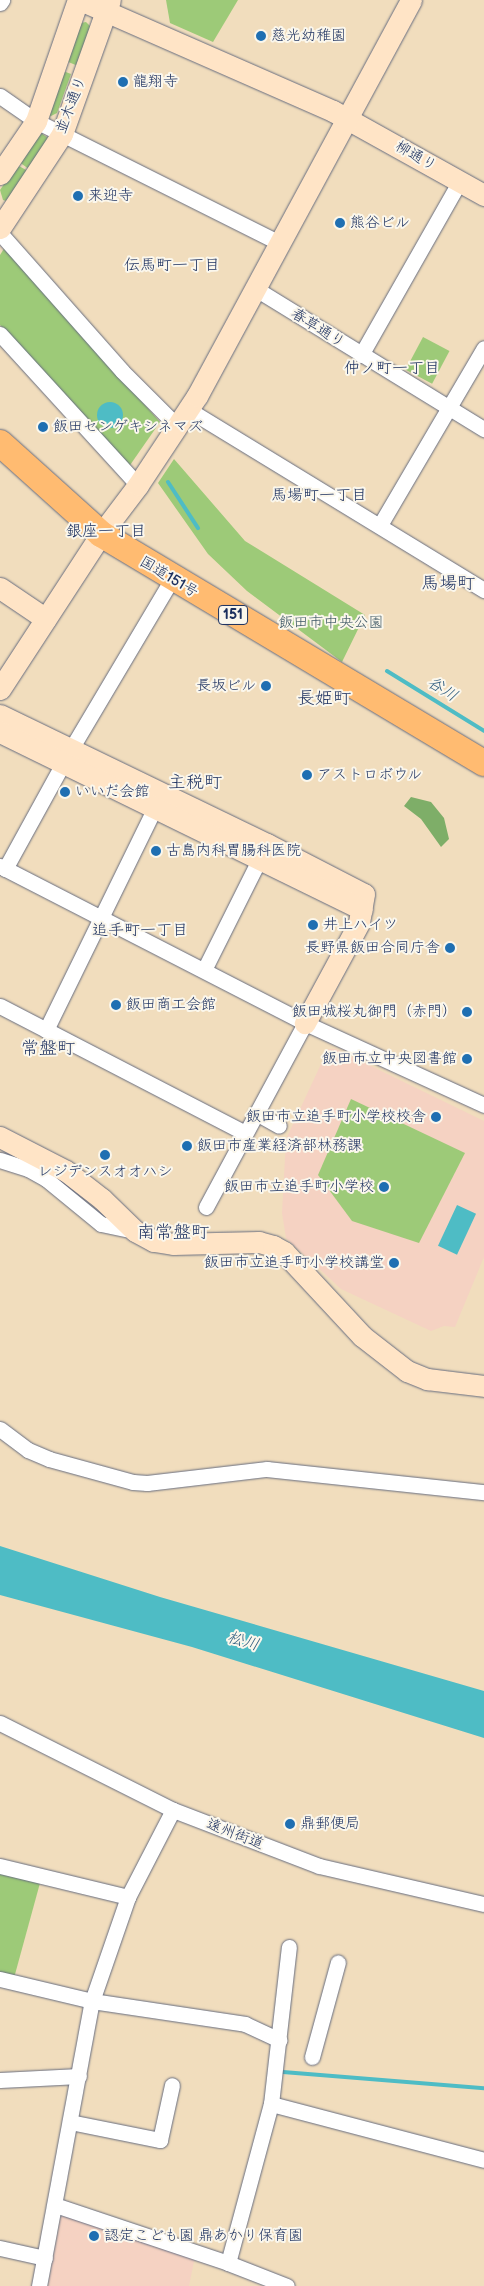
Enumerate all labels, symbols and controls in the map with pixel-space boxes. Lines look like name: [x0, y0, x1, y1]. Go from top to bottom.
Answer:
place label: 慈光幼稚園: [271, 27, 346, 45]
marker: 慈光幼稚園: [255, 30, 267, 42]
place label: 龍翔寺: [133, 73, 178, 91]
street label: 並木通り: [52, 74, 90, 136]
marker: 龍翔寺: [117, 76, 129, 88]
street label: 柳通り: [392, 137, 440, 175]
place label: 来迎寺: [88, 187, 133, 205]
marker: 来迎寺: [72, 190, 84, 202]
place label: 熊谷ビル: [350, 214, 410, 232]
marker: 熊谷ビル: [334, 217, 346, 229]
district label: 伝馬町一丁目: [124, 256, 220, 276]
street label: 春草通り: [288, 304, 348, 352]
district label: 仲ノ町一丁目: [344, 359, 440, 379]
place label: 飯田センゲキシネマズ: [53, 418, 203, 436]
marker: 飯田センゲキシネマズ: [37, 421, 49, 433]
district label: 馬場町一丁目: [271, 486, 367, 506]
district label: 銀座一丁目: [66, 522, 146, 542]
street label: 国道151号: [136, 552, 202, 602]
district label: 馬場町: [421, 573, 475, 595]
road number: 151: [218, 604, 248, 626]
park label: 飯田市中央公園: [279, 614, 383, 632]
water label: 谷川: [423, 673, 461, 707]
place label: 長坂ビル: [196, 677, 256, 695]
marker: 長坂ビル: [260, 680, 272, 692]
district label: 長姫町: [297, 688, 351, 710]
place label: アストロボウル: [317, 766, 422, 784]
marker: アストロボウル: [301, 769, 313, 781]
district label: 主税町: [168, 772, 222, 794]
place label: いいだ会館: [75, 783, 150, 801]
marker: いいだ会館: [59, 786, 71, 798]
place label: 古島内科胃腸科医院: [166, 842, 301, 860]
marker: 古島内科胃腸科医院: [150, 845, 162, 857]
place label: 井上ハイツ: [323, 916, 398, 934]
marker: 井上ハイツ: [307, 919, 319, 931]
district label: 追手町一丁目: [92, 921, 188, 941]
place label: 長野県飯田合同庁舎: [305, 939, 440, 957]
marker: 長野県飯田合同庁舎: [444, 942, 456, 954]
place label: 飯田商工会館: [126, 996, 216, 1014]
marker: 飯田商工会館: [110, 999, 122, 1011]
place label: 飯田城桜丸御門（赤門）: [292, 1003, 457, 1021]
marker: 飯田城桜丸御門（赤門）: [461, 1006, 473, 1018]
district label: 常盤町: [21, 1038, 75, 1060]
place label: 飯田市立中央図書館: [322, 1050, 457, 1068]
marker: 飯田市立中央図書館: [461, 1053, 473, 1065]
place label: 飯田市立追手町小学校校舎: [246, 1108, 426, 1126]
marker: 飯田市立追手町小学校校舎: [430, 1111, 442, 1123]
place label: 飯田市産業経済部林務課: [197, 1137, 362, 1155]
marker: 飯田市産業経済部林務課: [181, 1140, 193, 1152]
marker: レジデンスオオハシ: [99, 1149, 111, 1161]
place label: レジデンスオオハシ: [38, 1163, 172, 1181]
place label: 飯田市立追手町小学校: [224, 1178, 374, 1196]
marker: 飯田市立追手町小学校: [378, 1181, 390, 1193]
district label: 南常盤町: [137, 1222, 209, 1244]
place label: 飯田市立追手町小学校講堂: [204, 1254, 384, 1272]
marker: 飯田市立追手町小学校講堂: [388, 1257, 400, 1269]
water label: 松川: [225, 1628, 261, 1656]
street label: 遠州街道: [204, 1815, 266, 1853]
place label: 鼎郵便局: [300, 1815, 360, 1833]
marker: 鼎郵便局: [284, 1818, 296, 1830]
place label: 認定こども園 鼎あかり保育園: [104, 2227, 303, 2245]
marker: 認定こども園 鼎あかり保育園: [88, 2230, 100, 2242]

